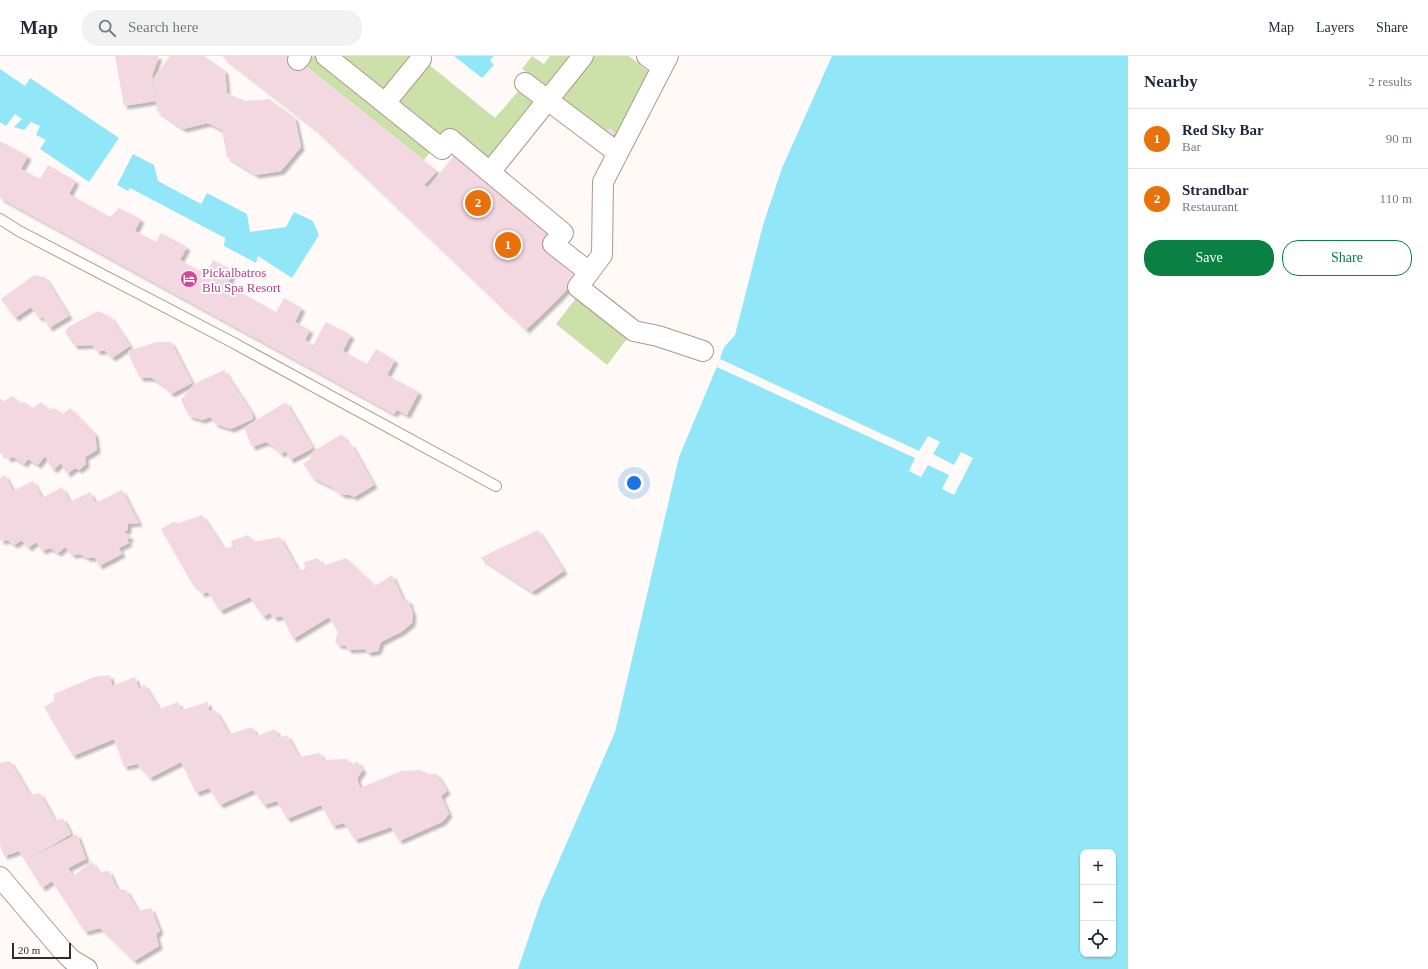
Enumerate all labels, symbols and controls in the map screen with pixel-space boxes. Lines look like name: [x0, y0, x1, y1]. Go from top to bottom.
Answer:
search box: [82, 10, 362, 46]
text: Map: [20, 17, 58, 38]
icon: search: [96, 17, 118, 39]
text: Search here: [128, 19, 198, 35]
text: Map: [1268, 20, 1294, 35]
text: Layers: [1316, 20, 1354, 35]
text: Share: [1376, 20, 1408, 35]
text: Nearby: [1144, 72, 1198, 91]
text: 2 results: [1368, 74, 1412, 89]
text: Red Sky Bar: [1182, 122, 1264, 138]
text: 1: [1154, 131, 1160, 146]
text: 90 m: [1386, 131, 1412, 146]
text: Bar: [1182, 139, 1201, 154]
text: Strandbar: [1182, 182, 1249, 198]
pin: 2: [465, 188, 491, 218]
text: 2: [1154, 191, 1160, 206]
text: 110 m: [1380, 191, 1412, 206]
text: Restaurant: [1182, 199, 1238, 214]
pin: 1: [495, 230, 521, 260]
button: Save: [1144, 240, 1274, 276]
button: Share: [1282, 240, 1412, 276]
place label: Pickalbatros Blu Spa Resort: [202, 265, 281, 295]
hotel icon: Pickalbatros Blu Spa Resort: [179, 269, 199, 289]
your location: [624, 473, 644, 493]
map controls: [1080, 849, 1116, 957]
button: +: [1080, 849, 1116, 885]
button: −: [1080, 885, 1116, 921]
button: locate: [1080, 921, 1116, 957]
scale bar: [12, 941, 71, 960]
text: 20 m: [18, 944, 40, 956]

